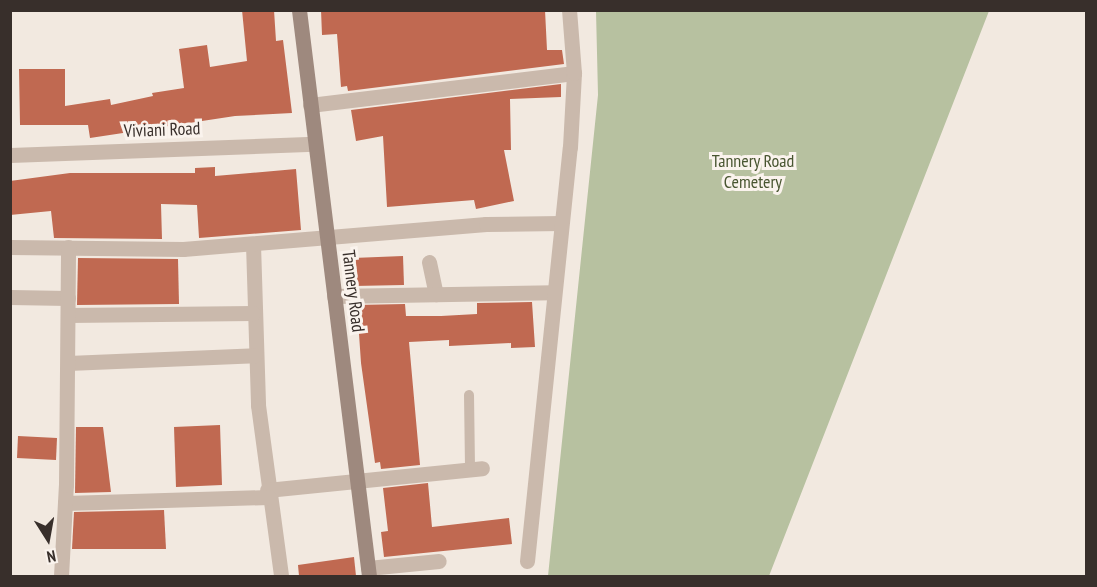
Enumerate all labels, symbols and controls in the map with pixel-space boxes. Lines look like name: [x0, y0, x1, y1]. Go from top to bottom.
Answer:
street label: Viviani Road: [123, 118, 201, 142]
park label: Tannery Road Cemetery: [711, 151, 795, 194]
street label: Tannery Road: [337, 248, 369, 334]
north arrow: [18, 509, 78, 569]
text: N: [45, 546, 58, 567]

